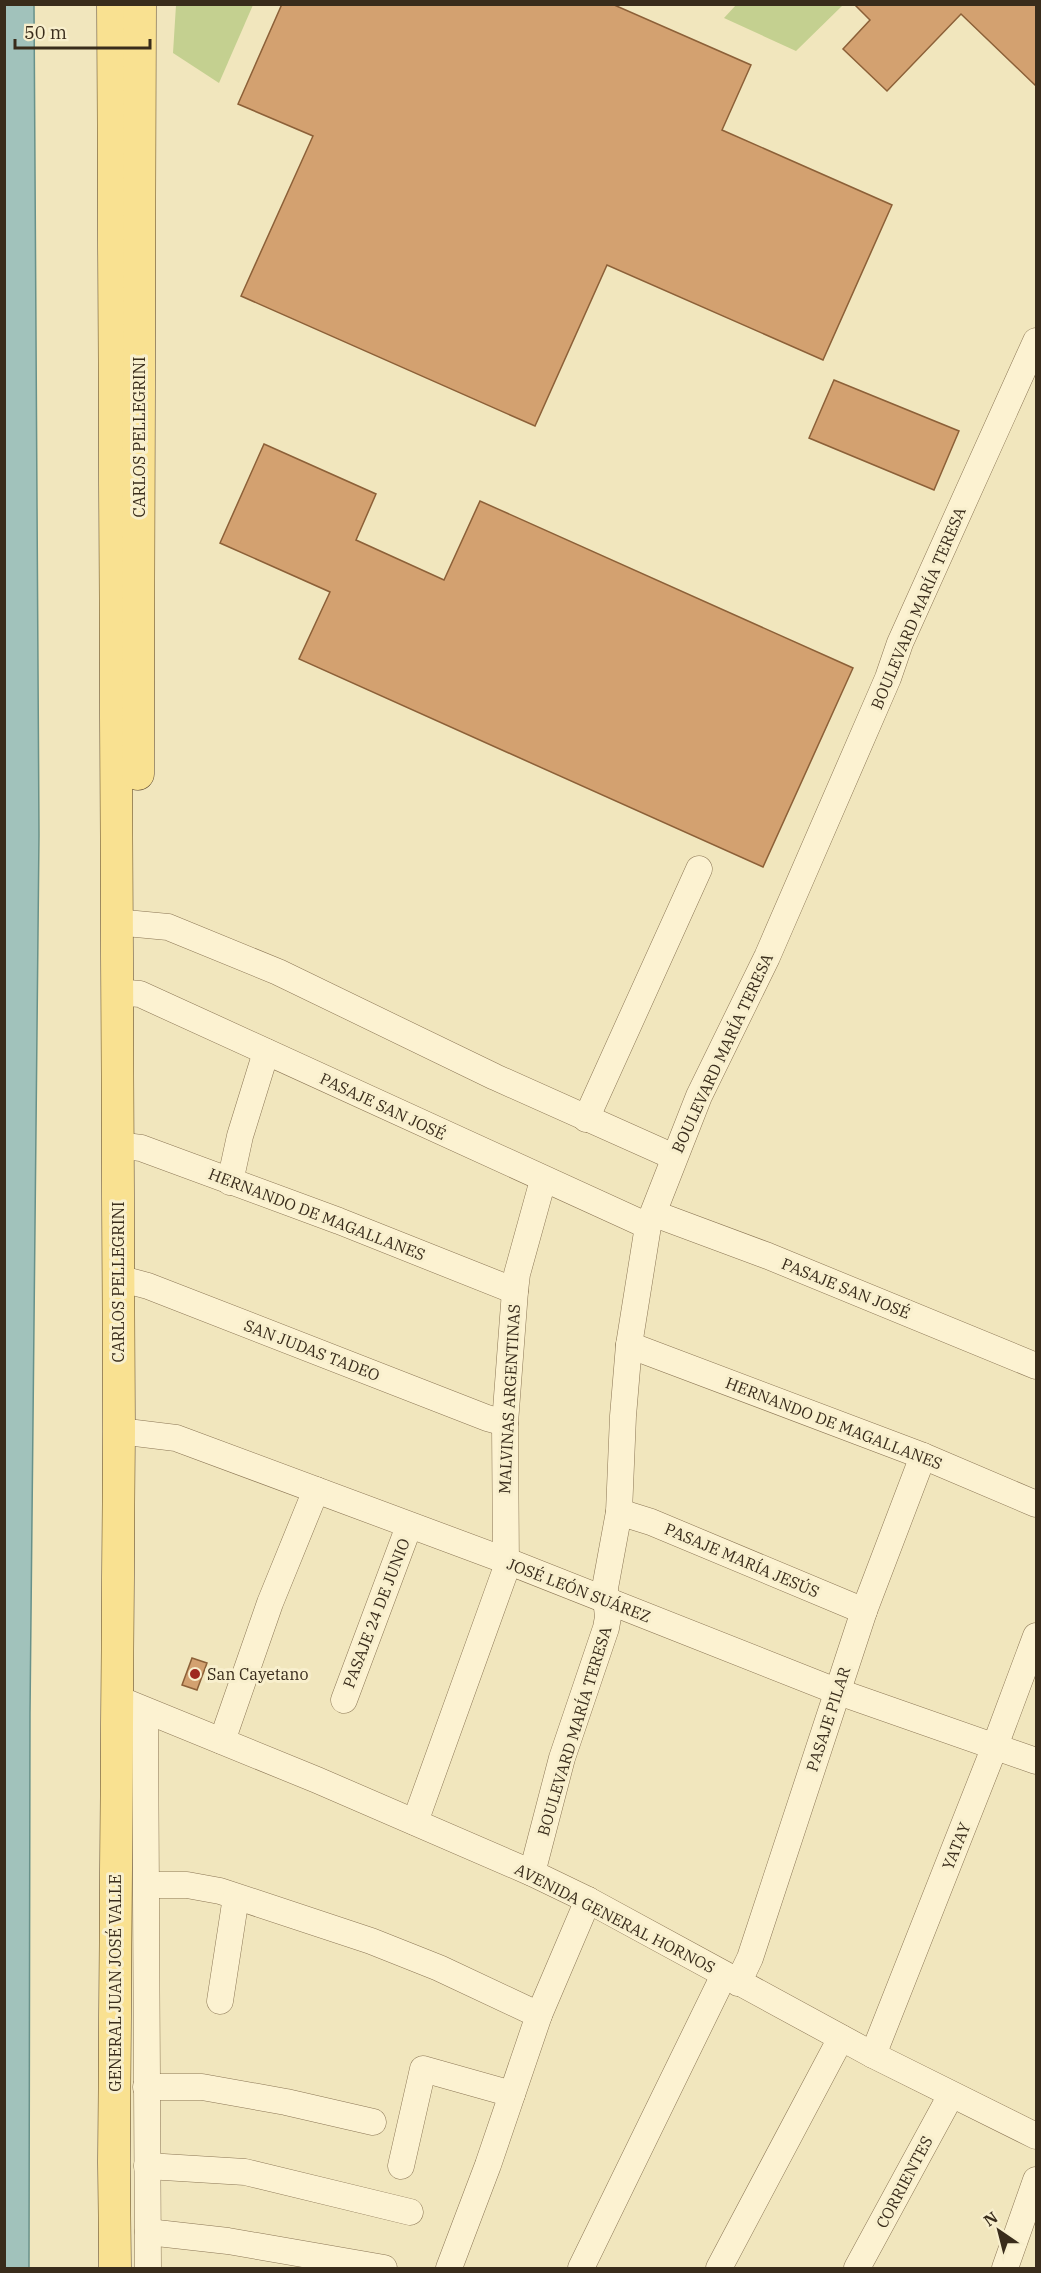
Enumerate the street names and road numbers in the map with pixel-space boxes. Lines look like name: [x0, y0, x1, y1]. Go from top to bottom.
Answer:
street label: CARLOS PELLEGRINI: [129, 356, 149, 518]
street label: BOULEVARD MARÍA TERESA: [865, 503, 970, 712]
street label: BOULEVARD MARÍA TERESA: [666, 950, 777, 1156]
street label: PASAJE SAN JOSÉ: [317, 1067, 450, 1144]
street label: HERNANDO DE MAGALLANES: [206, 1163, 428, 1265]
street label: CARLOS PELLEGRINI: [108, 1201, 128, 1363]
street label: PASAJE SAN JOSÉ: [779, 1252, 914, 1323]
street label: MALVINAS ARGENTINAS: [494, 1303, 524, 1495]
street label: SAN JUDAS TADEO: [241, 1315, 383, 1385]
street label: HERNANDO DE MAGALLANES: [723, 1372, 945, 1474]
street label: PASAJE MARÍA JESÚS: [662, 1517, 823, 1602]
street label: PASAJE 24 DE JUNIO: [338, 1535, 414, 1691]
street label: JOSÉ LEÓN SUÁREZ: [504, 1552, 654, 1627]
street label: BOULEVARD MARÍA TERESA: [532, 1624, 615, 1838]
street label: PASAJE PILAR: [802, 1664, 854, 1774]
street label: YATAY: [938, 1819, 974, 1873]
street label: AVENIDA GENERAL HORNOS: [511, 1859, 719, 1977]
street label: GENERAL JUAN JOSÉ VALLE: [104, 1874, 125, 2092]
street label: CORRIENTES: [871, 2133, 937, 2231]

